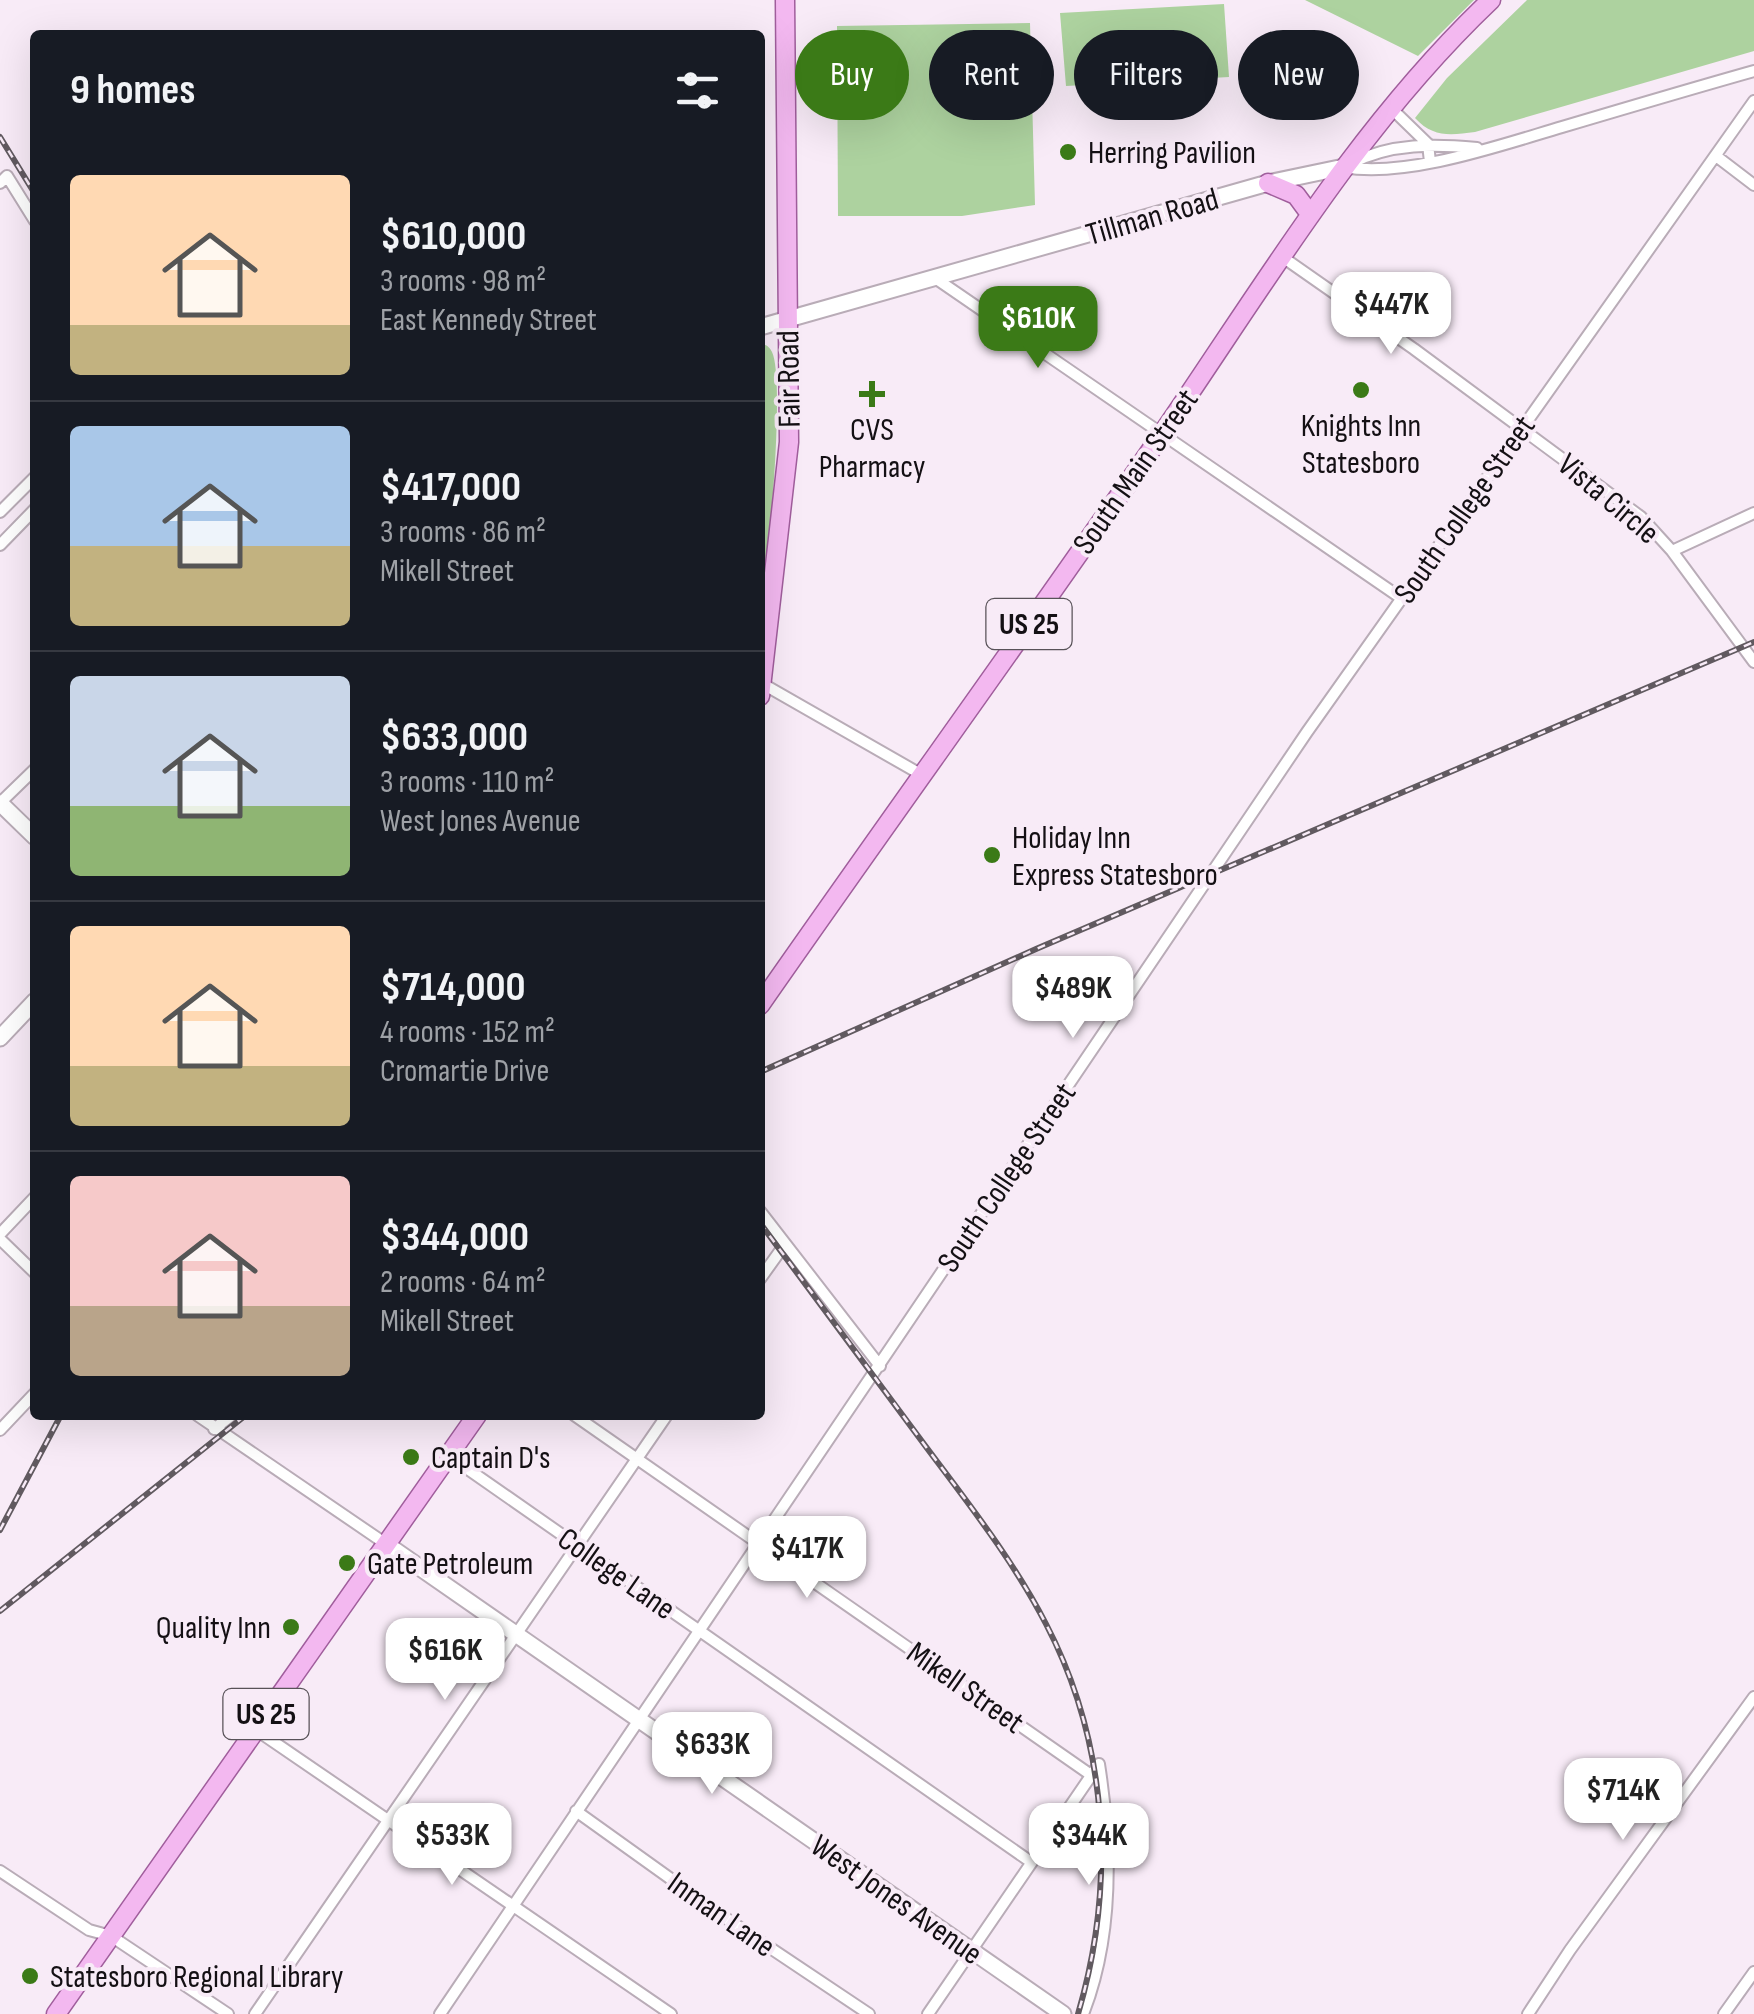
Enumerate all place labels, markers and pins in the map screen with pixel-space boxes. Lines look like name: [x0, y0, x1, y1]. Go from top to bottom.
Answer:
place label: Herring Pavilion: [1088, 134, 1256, 173]
marker: Herring Pavilion: [1057, 141, 1079, 163]
pin: $447K: [1321, 272, 1461, 357]
pin: $610K: [968, 286, 1108, 371]
marker: Knights Inn Statesboro: [1350, 379, 1372, 401]
marker: CVS Pharmacy: [861, 383, 883, 405]
place label: Knights Inn Statesboro: [1301, 407, 1421, 483]
place label: CVS Pharmacy: [819, 411, 925, 487]
place label: Holiday Inn Express Statesboro: [1012, 819, 1218, 895]
marker: Holiday Inn Express Statesboro: [981, 844, 1003, 866]
pin: $489K: [1003, 956, 1143, 1041]
place label: Captain D's: [431, 1439, 550, 1478]
marker: Captain D's: [400, 1446, 422, 1468]
pin: $417K: [737, 1516, 877, 1601]
place label: Gate Petroleum: [367, 1545, 533, 1584]
marker: Gate Petroleum: [336, 1552, 358, 1574]
place label: Quality Inn: [156, 1609, 271, 1648]
marker: Quality Inn: [280, 1616, 302, 1638]
pin: $616K: [375, 1618, 515, 1703]
pin: $633K: [642, 1712, 782, 1797]
pin: $714K: [1553, 1758, 1693, 1843]
pin: $533K: [382, 1803, 522, 1888]
pin: $344K: [1019, 1803, 1159, 1888]
place label: Statesboro Regional Library: [50, 1958, 343, 1997]
marker: Statesboro Regional Library: [19, 1965, 41, 1987]

